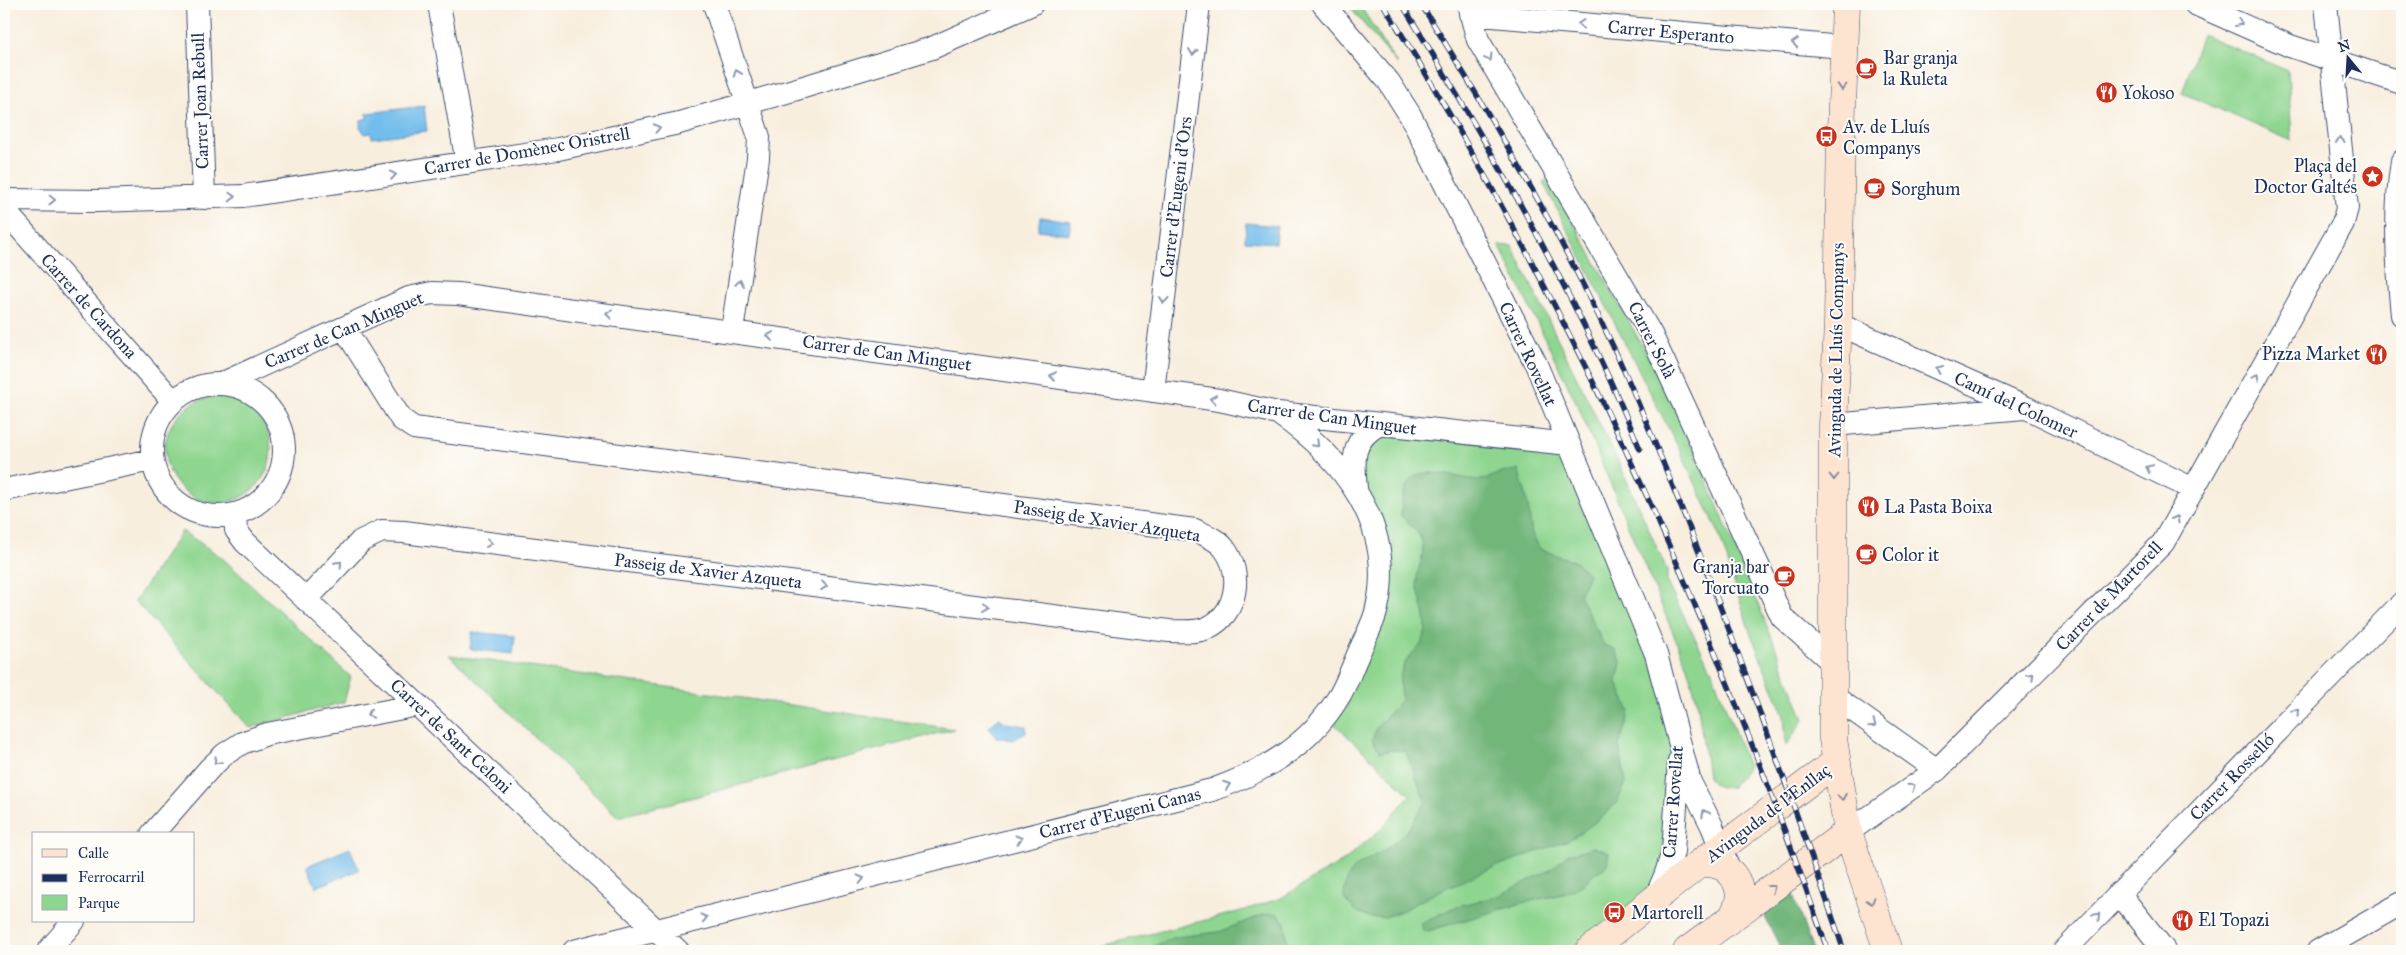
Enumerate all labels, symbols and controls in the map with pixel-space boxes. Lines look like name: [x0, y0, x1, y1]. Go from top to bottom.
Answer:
street label: Carrer Esperanto: [1607, 16, 1735, 48]
one-way arrow: [2234, 16, 2243, 27]
one-way arrow: [1576, 19, 1584, 30]
street label: Carrer Joan Rebull: [187, 32, 214, 170]
north arrow: [2324, 32, 2374, 82]
text: N: [2336, 36, 2353, 56]
one-way arrow: [1790, 38, 1798, 49]
place label: Bar granja la Ruleta: [1883, 47, 1958, 90]
one-way arrow: [1188, 48, 1199, 56]
one-way arrow: [1483, 53, 1493, 62]
cafe icon: Bar granja la Ruleta: [1855, 56, 1879, 80]
one-way arrow: [733, 69, 743, 77]
restaurant icon: Yokoso: [2094, 81, 2118, 105]
place label: Yokoso: [2122, 82, 2174, 104]
one-way arrow: [1837, 84, 1847, 92]
street label: Carrer d'Eugeni d'Ors: [1155, 115, 1198, 279]
place label: Av. de Lluís Companys: [1842, 116, 1930, 159]
street label: Carrer de Domènec Oristrell: [422, 122, 632, 180]
one-way arrow: [652, 123, 661, 133]
bus stop icon: Av. de Lluís Companys: [1815, 125, 1839, 149]
one-way arrow: [2335, 136, 2346, 144]
place label: Plaça del Doctor Galtés: [2254, 155, 2357, 198]
place icon: Plaça del Doctor Galtés: [2361, 164, 2385, 188]
one-way arrow: [389, 170, 398, 180]
cafe icon: Sorghum: [1863, 177, 1887, 201]
place label: Sorghum: [1891, 178, 1960, 201]
one-way arrow: [229, 191, 237, 202]
one-way arrow: [49, 195, 57, 205]
street label: Avinguda de Lluís Companys: [1823, 243, 1850, 459]
street label: Carrer de Cardona: [36, 249, 142, 363]
one-way arrow: [734, 278, 744, 287]
street label: Carrer de Can Minguet: [261, 286, 428, 374]
one-way arrow: [1159, 297, 1170, 305]
street label: Carrer Rovellat: [1494, 298, 1562, 410]
street label: Carrer Solà: [1623, 298, 1681, 382]
one-way arrow: [605, 309, 613, 320]
street label: Carrer de Can Minguet: [801, 330, 974, 377]
one-way arrow: [766, 332, 775, 342]
restaurant icon: Pizza Market: [2364, 342, 2388, 366]
place label: Pizza Market: [2262, 343, 2361, 365]
one-way arrow: [1935, 364, 1944, 375]
street label: Camí del Colomer: [1951, 367, 2081, 443]
one-way arrow: [1048, 372, 1057, 382]
one-way arrow: [2250, 374, 2260, 383]
street label: Carrer de Can Minguet: [1246, 394, 1419, 441]
one-way arrow: [1209, 395, 1218, 405]
one-way arrow: [1310, 438, 1319, 447]
one-way arrow: [2145, 464, 2154, 474]
one-way arrow: [1829, 474, 1839, 481]
street label: Passeig de Xavier Azqueta: [1012, 495, 1202, 548]
restaurant icon: La Pasta Boixa: [1856, 495, 1880, 519]
place label: La Pasta Boixa: [1884, 496, 1993, 518]
one-way arrow: [2170, 515, 2180, 524]
street label: Carrer de Martorell: [2051, 536, 2167, 655]
one-way arrow: [485, 537, 493, 548]
cafe icon: Color it: [1854, 543, 1878, 567]
place label: Color it: [1882, 544, 1940, 566]
street label: Passeig de Xavier Azqueta: [613, 549, 803, 594]
place label: Granja bar Torcuato: [1693, 556, 1769, 599]
one-way arrow: [333, 561, 342, 570]
cafe icon: Granja bar Torcuato: [1773, 565, 1797, 589]
one-way arrow: [820, 580, 828, 591]
one-way arrow: [980, 602, 989, 612]
one-way arrow: [2025, 673, 2034, 682]
street label: Carrer de Sant Celoni: [386, 674, 516, 798]
one-way arrow: [2290, 708, 2299, 717]
one-way arrow: [365, 709, 374, 719]
one-way arrow: [1867, 718, 1877, 727]
street label: Carrer Rosselló: [2185, 729, 2279, 825]
street label: Carrer Rovellat: [1658, 744, 1688, 859]
one-way arrow: [214, 756, 223, 765]
street label: Avinguda de l'Enllaç: [1700, 759, 1836, 869]
one-way arrow: [1222, 781, 1231, 791]
street label: Carrer d'Eugeni Canas: [1037, 782, 1203, 845]
one-way arrow: [1907, 784, 1916, 793]
one-way arrow: [1837, 792, 1847, 801]
one-way arrow: [1701, 809, 1711, 818]
legend: [32, 832, 195, 922]
one-way arrow: [1014, 834, 1023, 845]
text: Calle: [78, 844, 109, 862]
text: Ferrocarril: [78, 868, 146, 886]
one-way arrow: [857, 874, 865, 884]
one-way arrow: [1766, 885, 1776, 894]
text: Parque: [78, 894, 120, 913]
one-way arrow: [1865, 896, 1875, 904]
bus stop icon: Martorell: [1603, 901, 1627, 925]
place label: Martorell: [1631, 902, 1703, 924]
restaurant icon: El Topazi: [2170, 908, 2194, 932]
place label: El Topazi: [2198, 909, 2270, 931]
one-way arrow: [2091, 912, 2100, 921]
one-way arrow: [699, 913, 708, 924]

